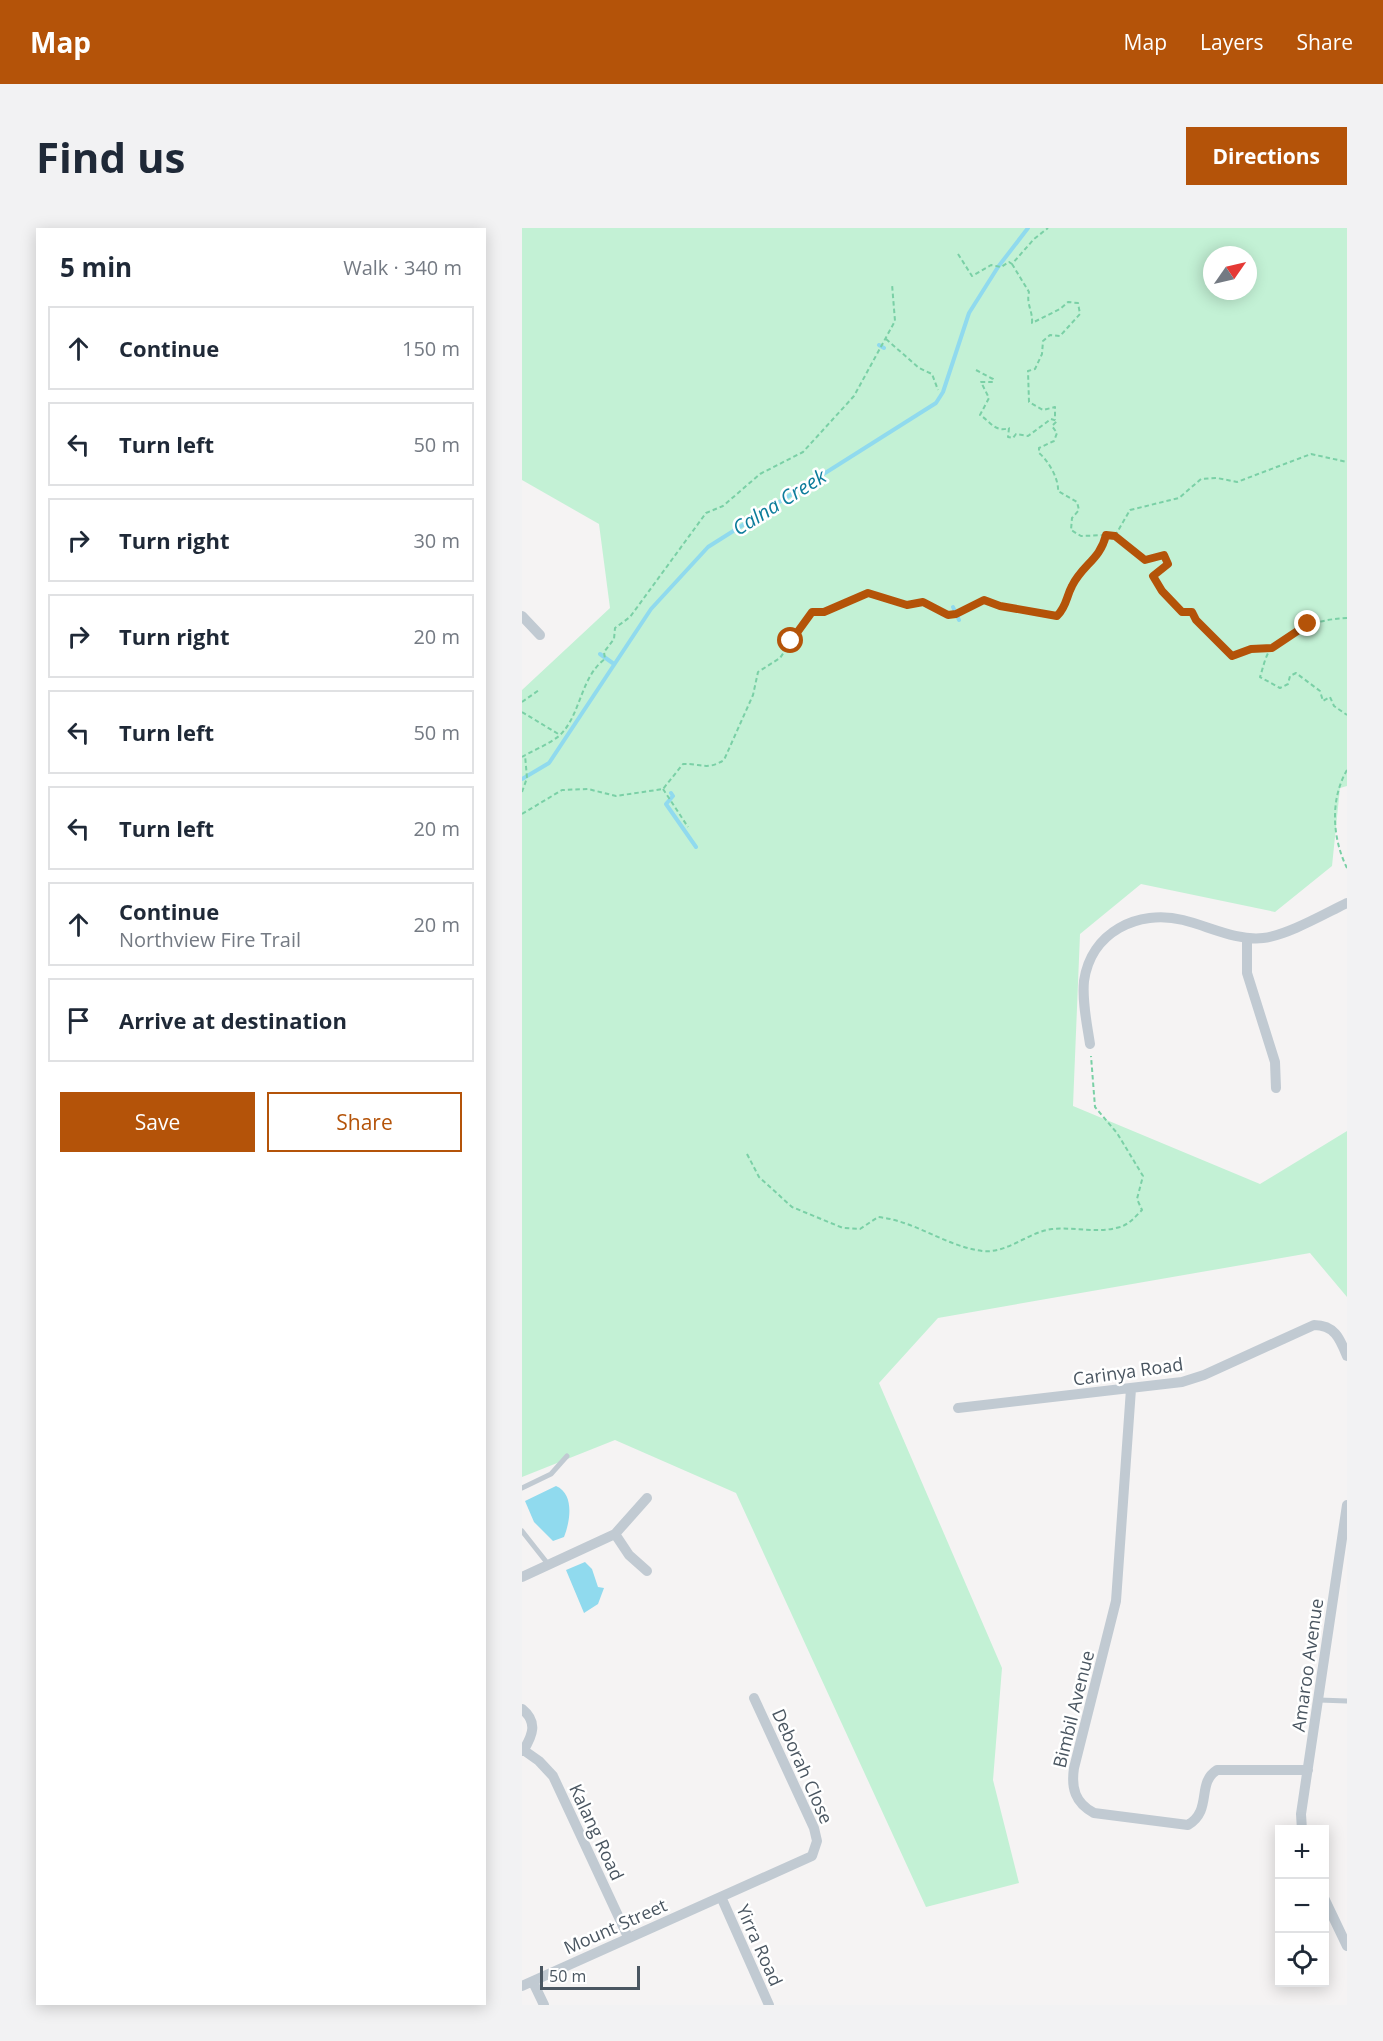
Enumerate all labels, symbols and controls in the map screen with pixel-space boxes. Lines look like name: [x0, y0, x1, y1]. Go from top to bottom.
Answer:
text: Map: [30, 23, 91, 61]
text: Map: [1124, 28, 1167, 56]
text: Layers: [1200, 28, 1264, 56]
text: Share: [1297, 28, 1353, 56]
button: Directions: [1186, 127, 1347, 185]
text: Find us: [36, 128, 185, 185]
north arrow: [1203, 246, 1257, 300]
text: 5 min: [60, 249, 132, 285]
text: Walk · 340 m: [343, 254, 462, 281]
icon: ahead: [62, 332, 95, 365]
text: Continue: [119, 333, 219, 363]
text: 150 m: [402, 335, 460, 362]
icon: left: [62, 428, 95, 461]
text: Turn left: [119, 429, 214, 459]
text: 50 m: [413, 431, 460, 458]
water label: Calna Creek: [727, 462, 832, 541]
icon: right: [62, 524, 95, 557]
text: Turn right: [119, 525, 230, 555]
text: 30 m: [413, 527, 460, 554]
route end: [1294, 610, 1320, 636]
icon: right: [62, 620, 95, 653]
text: Turn right: [119, 621, 230, 651]
text: 20 m: [413, 623, 460, 650]
route start: [777, 627, 803, 653]
icon: left: [62, 716, 95, 749]
text: Turn left: [119, 717, 214, 747]
text: 50 m: [413, 719, 460, 746]
icon: left: [62, 812, 95, 845]
text: Turn left: [119, 813, 214, 843]
text: 20 m: [413, 815, 460, 842]
text: Continue: [119, 896, 219, 926]
icon: ahead: [62, 908, 95, 941]
text: 20 m: [413, 911, 460, 938]
text: Northview Fire Trail: [119, 926, 301, 953]
icon: arrive: [62, 1004, 95, 1037]
text: Arrive at destination: [119, 1005, 347, 1035]
button: Save: [60, 1092, 255, 1152]
button: Share: [267, 1092, 462, 1152]
street label: Carinya Road: [1071, 1351, 1185, 1391]
street label: Amaroo Avenue: [1286, 1597, 1328, 1733]
street label: Bimbil Avenue: [1047, 1648, 1099, 1770]
street label: Deborah Close: [767, 1705, 839, 1827]
street label: Kalang Road: [564, 1780, 630, 1884]
map controls: [1275, 1825, 1329, 1987]
button: +: [1275, 1825, 1329, 1879]
button: −: [1275, 1879, 1329, 1933]
street label: Mount Street: [560, 1893, 670, 1959]
street label: Yirra Road: [731, 1900, 789, 1990]
button: locate: [1275, 1933, 1329, 1987]
scale bar: [540, 1963, 640, 1990]
text: 50 m: [549, 1965, 586, 1987]

